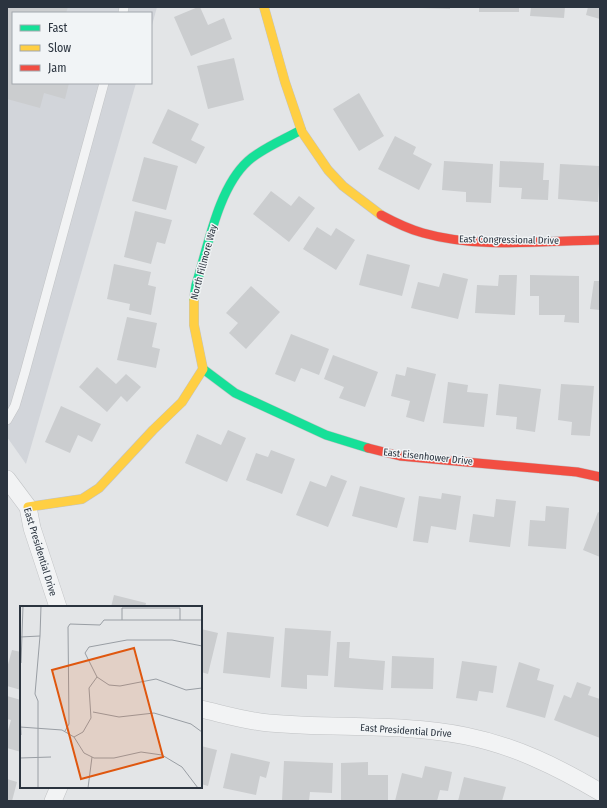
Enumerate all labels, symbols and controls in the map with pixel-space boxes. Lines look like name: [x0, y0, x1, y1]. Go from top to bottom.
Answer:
legend: [12, 12, 152, 84]
text: Fast: [48, 21, 67, 35]
text: Slow: [48, 41, 71, 55]
text: Jam: [48, 61, 66, 75]
street label: North Fillmore Way: [188, 223, 220, 301]
street label: East Congressional Drive: [459, 233, 559, 247]
street label: East Eisenhower Drive: [383, 446, 473, 468]
street label: East Presidential Drive: [21, 506, 59, 598]
inset map: [20, 606, 202, 788]
street label: East Presidential Drive: [360, 722, 452, 740]

